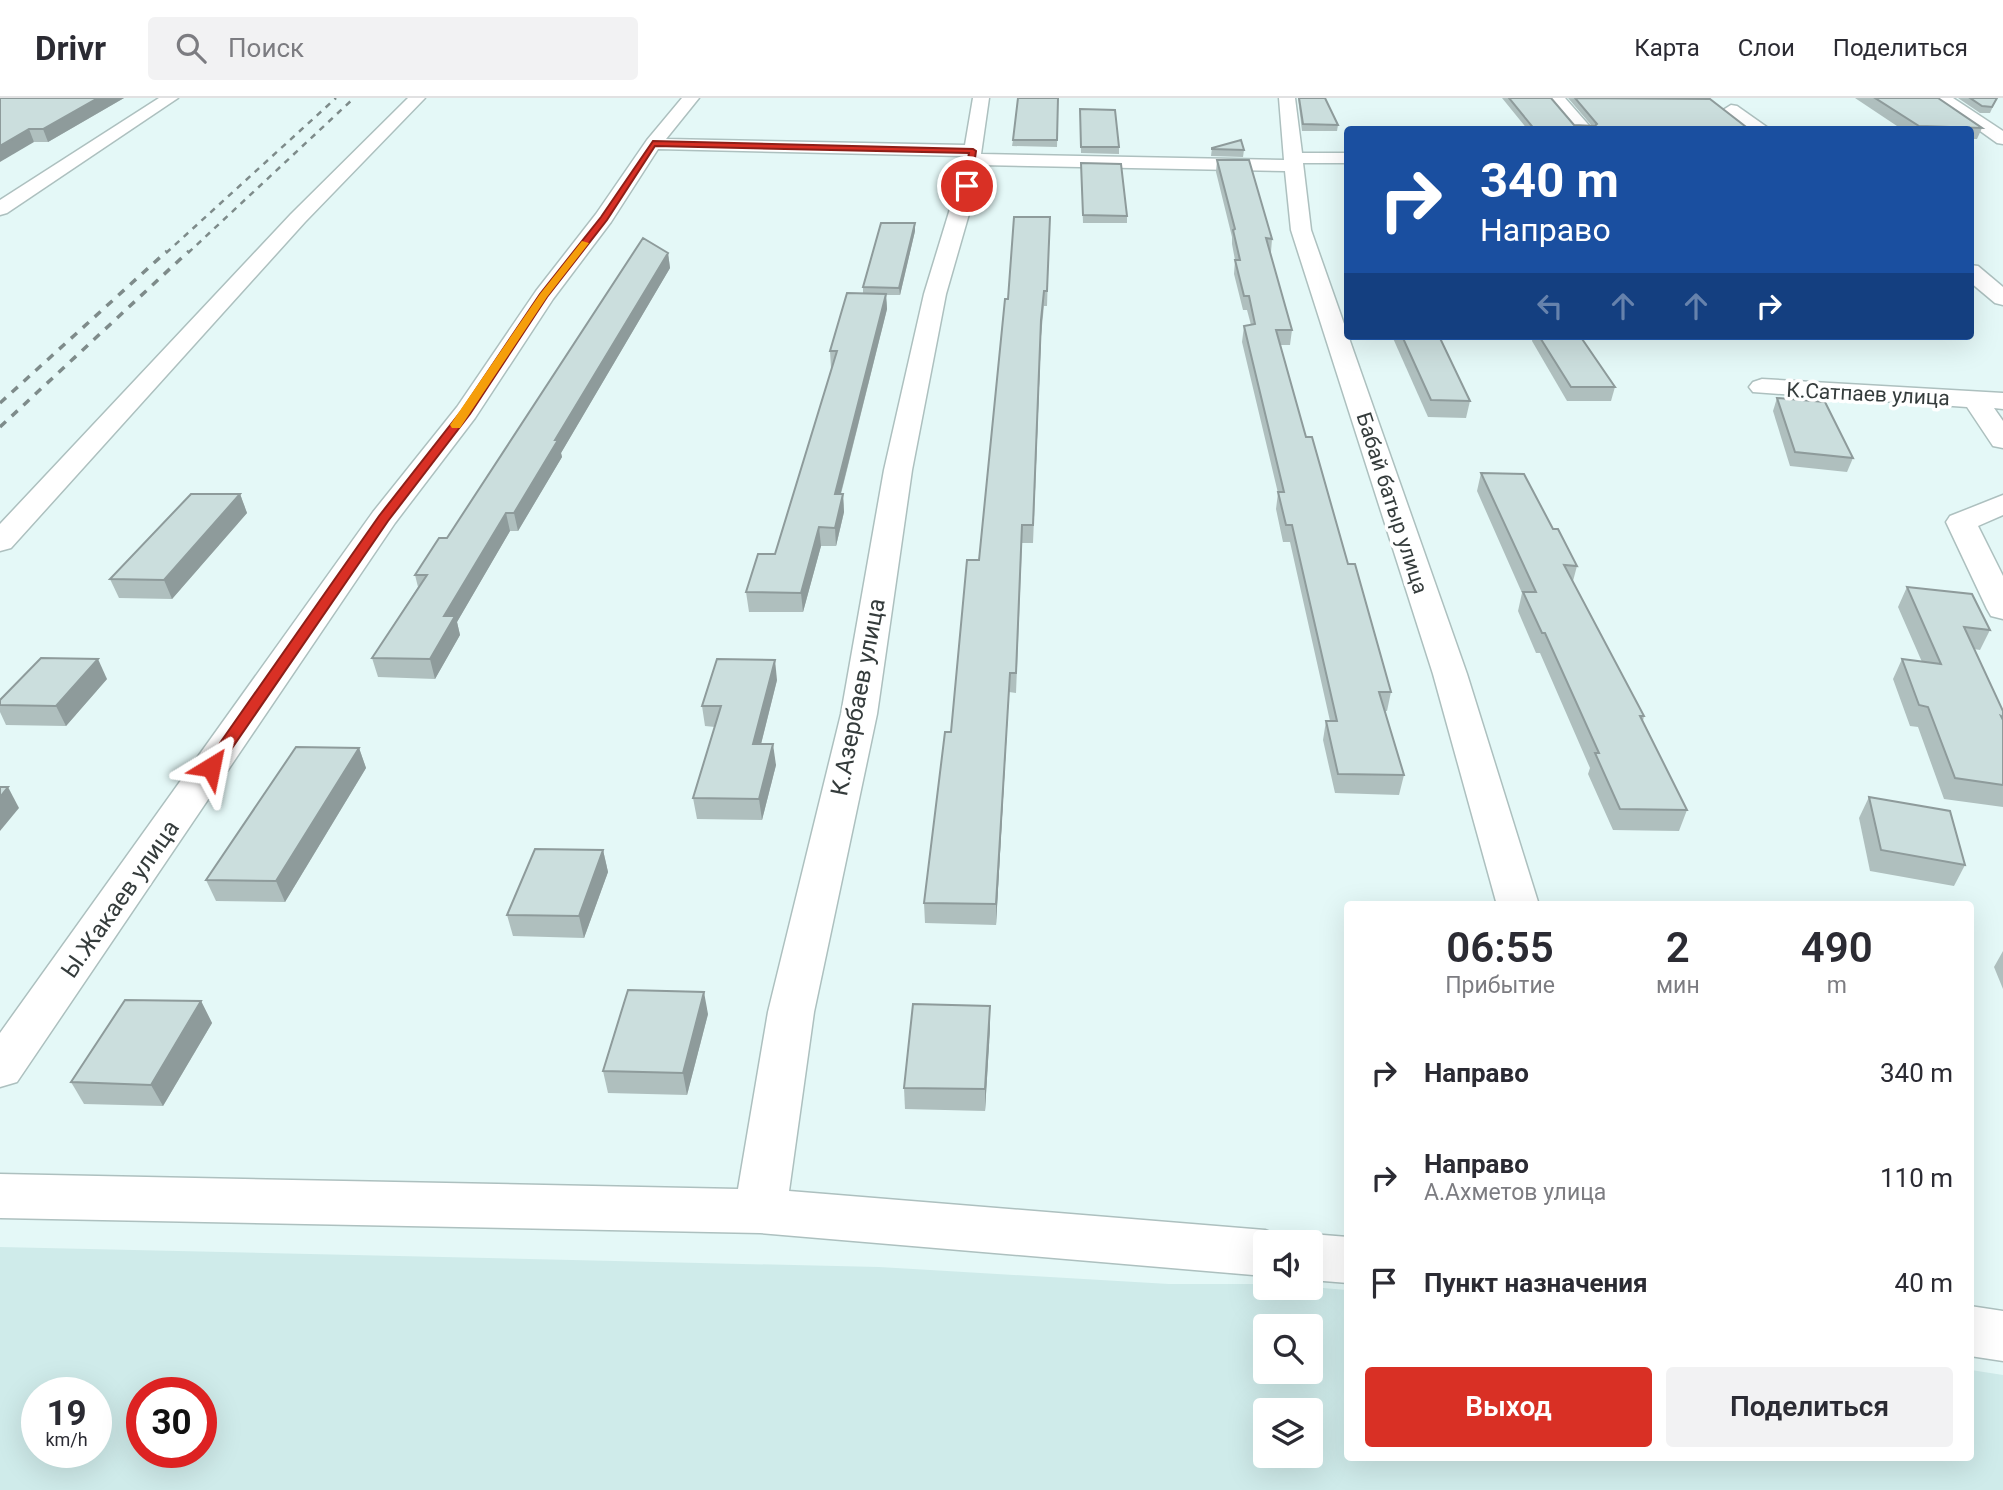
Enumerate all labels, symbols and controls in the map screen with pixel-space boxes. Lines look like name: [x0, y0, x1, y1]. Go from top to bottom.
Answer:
search box: [148, 17, 638, 80]
text: Drivr: [35, 29, 106, 68]
icon: search: [172, 29, 210, 67]
text: Поиск: [228, 33, 304, 63]
text: Карта: [1634, 34, 1700, 62]
text: Слои: [1738, 34, 1795, 62]
text: Поделиться: [1833, 34, 1968, 62]
text: 340 m: [1480, 152, 1619, 209]
icon: right: [1365, 154, 1456, 245]
pin: [937, 156, 997, 216]
icon: arrive: [948, 167, 986, 205]
text: Направо: [1480, 211, 1611, 249]
icon: left: [1531, 287, 1569, 325]
icon: ahead: [1604, 287, 1642, 325]
icon: ahead: [1677, 287, 1715, 325]
icon: right: [1750, 287, 1788, 325]
street label: К.Сатпаев улица: [1786, 378, 1950, 410]
street label: Бабай батыр улица: [1351, 409, 1433, 597]
street label: К.Азербаев улица: [825, 596, 891, 798]
position arrow: [174, 730, 248, 804]
street label: Ы.Жакаев улица: [55, 815, 185, 983]
text: 06:55: [1446, 923, 1554, 972]
text: 2: [1666, 923, 1690, 972]
text: 490: [1801, 923, 1873, 972]
text: Прибытие: [1445, 972, 1555, 999]
text: мин: [1656, 972, 1700, 999]
text: m: [1827, 972, 1847, 999]
icon: right: [1365, 1054, 1403, 1092]
text: Направо: [1424, 1058, 1529, 1088]
text: 340 m: [1880, 1058, 1953, 1088]
text: Направо: [1424, 1149, 1529, 1179]
icon: right: [1365, 1159, 1403, 1197]
text: 110 m: [1880, 1163, 1953, 1193]
text: А.Ахметов улица: [1424, 1179, 1606, 1206]
map controls: [1253, 1230, 1323, 1468]
button: sound: [1253, 1230, 1323, 1300]
icon: arrive: [1365, 1264, 1403, 1302]
text: Пункт назначения: [1424, 1268, 1648, 1298]
text: 40 m: [1895, 1268, 1953, 1298]
button: search: [1253, 1314, 1323, 1384]
button: Выход: [1365, 1367, 1652, 1447]
button: Поделиться: [1666, 1367, 1953, 1447]
speed limit sign: 30: [126, 1377, 217, 1468]
text: 19: [46, 1393, 87, 1434]
button: layers: [1253, 1398, 1323, 1468]
text: km/h: [45, 1429, 88, 1450]

